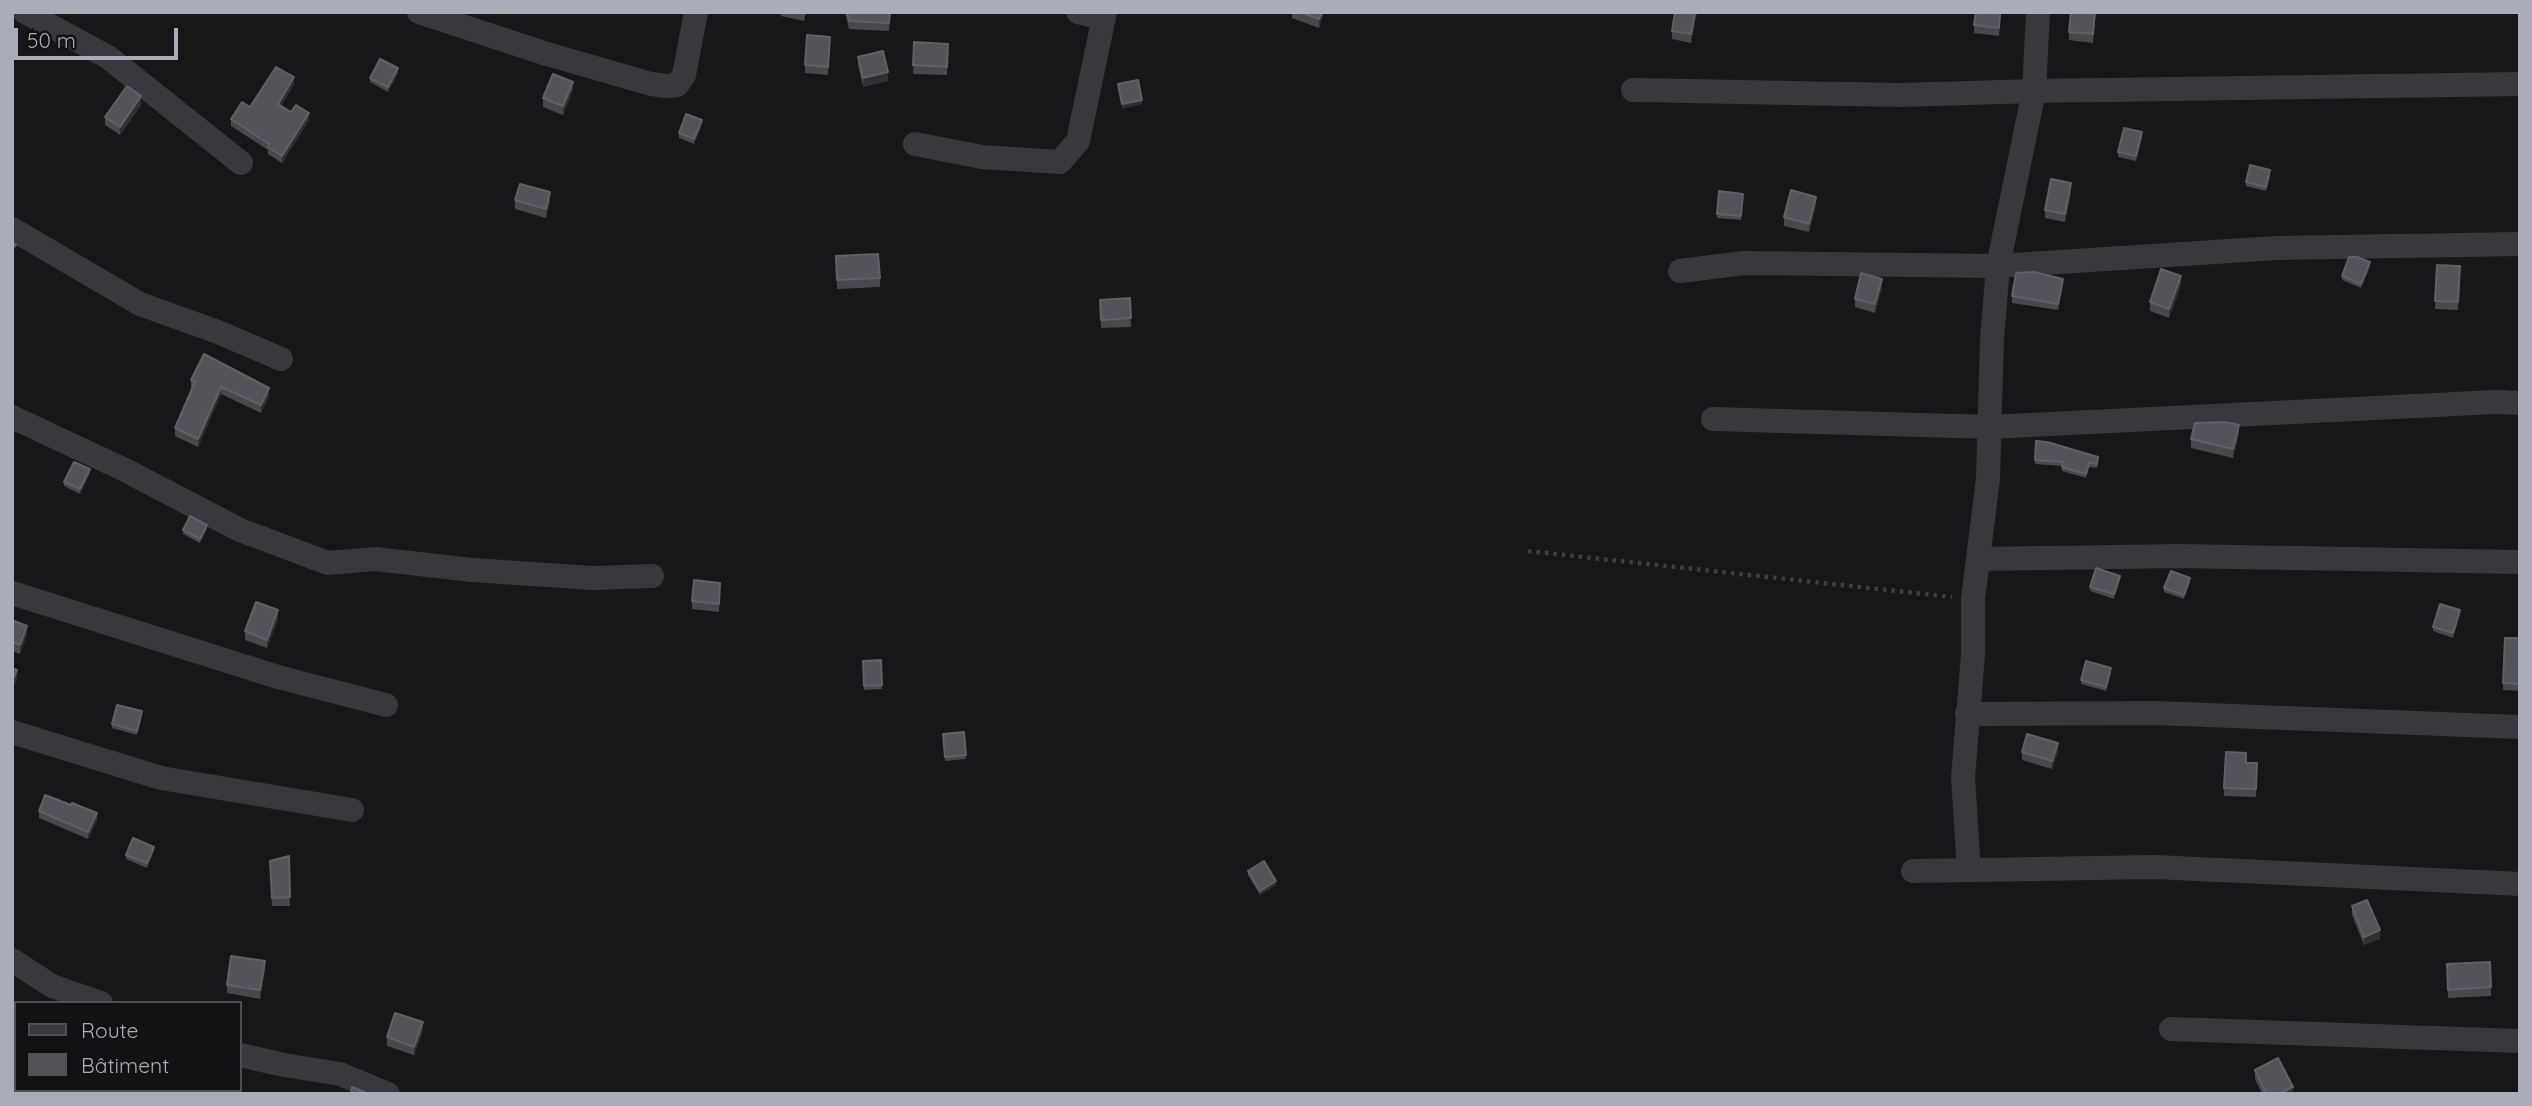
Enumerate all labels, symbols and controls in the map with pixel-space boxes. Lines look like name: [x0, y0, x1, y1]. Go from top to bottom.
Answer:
scale bar: [18, 14, 182, 58]
text: 50 m: [27, 27, 76, 53]
legend: [14, 1001, 242, 1092]
text: Route: [81, 1017, 138, 1043]
text: Bâtiment: [81, 1052, 169, 1078]

